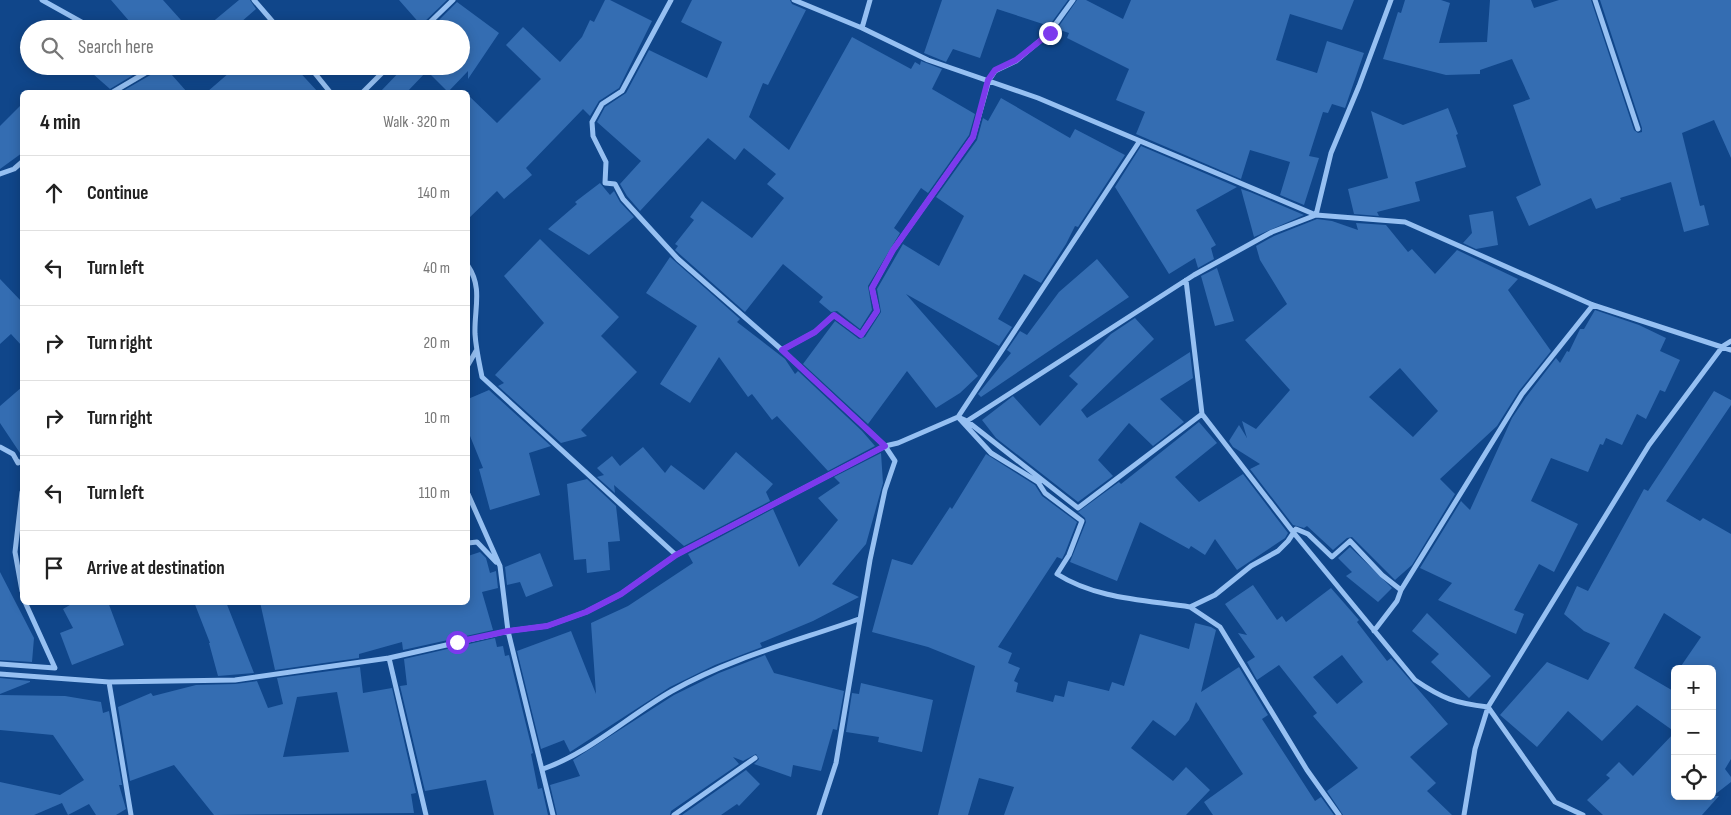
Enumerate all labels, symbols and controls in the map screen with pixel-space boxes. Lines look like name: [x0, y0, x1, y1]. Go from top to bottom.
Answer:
search box: [20, 20, 470, 75]
route end: [1039, 22, 1062, 45]
icon: search: [38, 34, 66, 62]
text: Search here: [78, 36, 154, 59]
text: 4 min: [40, 110, 81, 135]
text: Walk · 320 m: [383, 113, 450, 132]
icon: ahead: [40, 179, 68, 207]
text: Continue: [87, 182, 148, 205]
text: 140 m: [418, 184, 450, 203]
icon: left: [40, 254, 68, 282]
text: Turn left: [87, 257, 144, 280]
text: 40 m: [423, 259, 450, 278]
icon: right: [40, 329, 68, 357]
text: Turn right: [87, 332, 152, 355]
text: 20 m: [423, 334, 450, 353]
icon: right: [40, 404, 68, 432]
text: Turn right: [87, 407, 152, 430]
text: 10 m: [424, 409, 450, 428]
icon: left: [40, 479, 68, 507]
text: Turn left: [87, 482, 144, 505]
text: 110 m: [419, 484, 450, 503]
icon: arrive: [40, 554, 68, 582]
text: Arrive at destination: [87, 557, 225, 580]
route start: [446, 631, 469, 654]
map controls: [1671, 665, 1716, 800]
button: +: [1671, 665, 1716, 710]
button: −: [1671, 710, 1716, 755]
button: locate: [1671, 755, 1716, 800]

